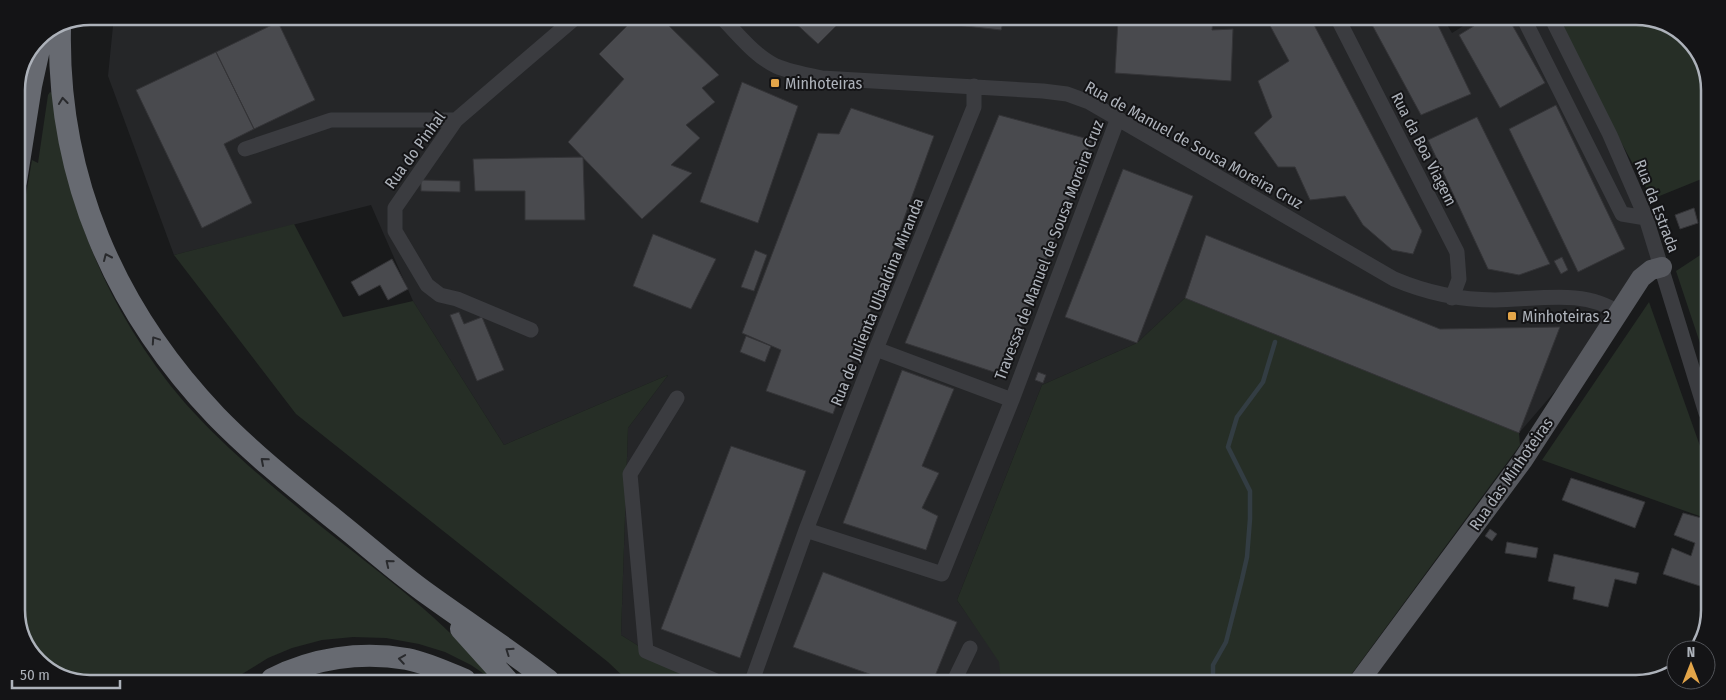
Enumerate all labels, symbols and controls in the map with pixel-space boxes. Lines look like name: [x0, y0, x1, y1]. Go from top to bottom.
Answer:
place label: Minhoteiras: [785, 74, 862, 93]
marker: Minhoteiras: [769, 77, 781, 89]
street label: Rua de Manuel de Sousa Moreira Cruz: [1082, 77, 1306, 213]
street label: Rua da Boa Viagem: [1387, 89, 1461, 209]
one-way arrow: [58, 97, 69, 105]
street label: Rua do Pinhal: [381, 108, 449, 192]
street label: Travessa de Manuel de Sousa Moreira Cruz: [991, 117, 1107, 383]
street label: Rua da Estrada: [1631, 157, 1683, 255]
street label: Rua de Julienta Ulbaldina Miranda: [826, 195, 928, 409]
one-way arrow: [102, 253, 113, 262]
place label: Minhoteiras 2: [1522, 307, 1610, 326]
marker: Minhoteiras 2: [1506, 310, 1518, 322]
one-way arrow: [152, 337, 161, 346]
street label: Rua das Minhoteiras: [1465, 414, 1557, 534]
one-way arrow: [260, 457, 269, 466]
one-way arrow: [386, 560, 395, 569]
north arrow: [1666, 640, 1716, 690]
text: N: [1687, 644, 1695, 661]
one-way arrow: [505, 648, 515, 657]
one-way arrow: [397, 654, 405, 665]
scale bar: [12, 658, 120, 690]
text: 50 m: [20, 666, 50, 684]

